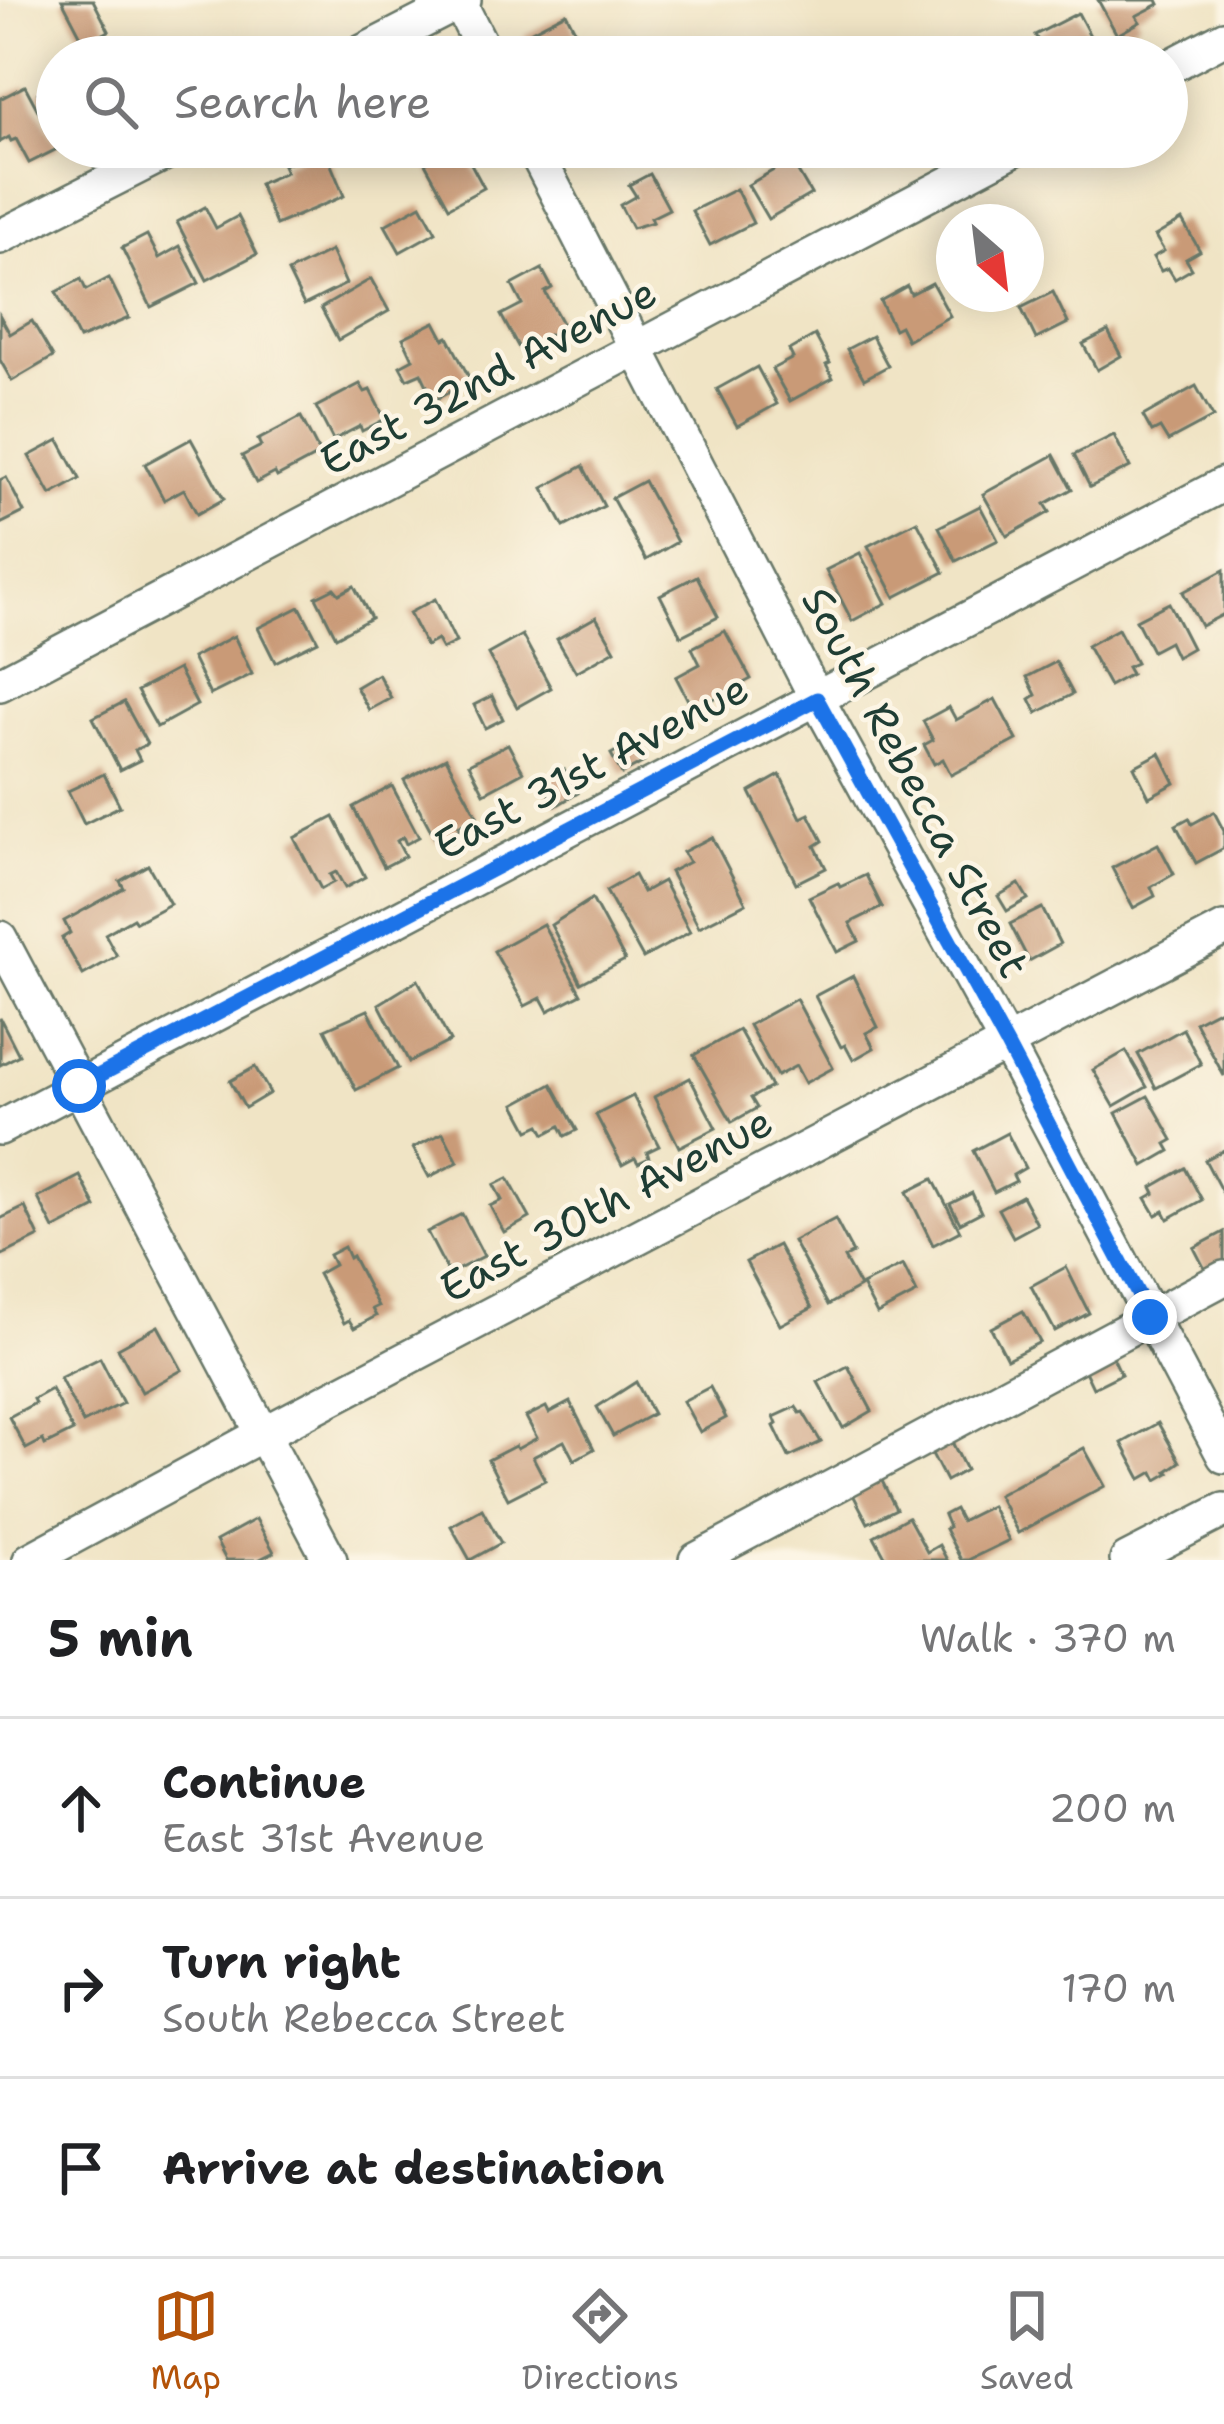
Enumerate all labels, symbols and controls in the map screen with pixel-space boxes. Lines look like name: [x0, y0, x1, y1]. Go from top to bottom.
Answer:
search box: [36, 36, 1188, 168]
icon: search: [78, 69, 144, 135]
text: Search here: [174, 72, 431, 132]
north arrow: [936, 204, 1044, 312]
street label: East 32nd Avenue: [310, 264, 666, 488]
street label: South Rebecca Street: [789, 577, 1043, 987]
street label: East 31st Avenue: [424, 660, 758, 872]
route start: [52, 1059, 106, 1113]
street label: East 30th Avenue: [430, 1093, 782, 1315]
route end: [1123, 1290, 1177, 1344]
text: 5 min: [48, 1604, 193, 1672]
text: Walk · 370 m: [920, 1612, 1176, 1664]
text: Continue: [162, 1752, 366, 1812]
icon: ahead: [48, 1775, 114, 1841]
text: 200 m: [1049, 1782, 1176, 1834]
text: East 31st Avenue: [162, 1812, 485, 1864]
text: Turn right: [162, 1932, 401, 1992]
icon: right: [48, 1955, 114, 2021]
text: 170 m: [1061, 1962, 1176, 2014]
text: South Rebecca Street: [162, 1992, 565, 2044]
icon: arrive: [48, 2135, 114, 2201]
text: Arrive at destination: [162, 2138, 665, 2198]
tab: Map: [150, 2283, 221, 2400]
tab: Directions: [522, 2283, 679, 2400]
tab: Saved: [980, 2283, 1074, 2400]

